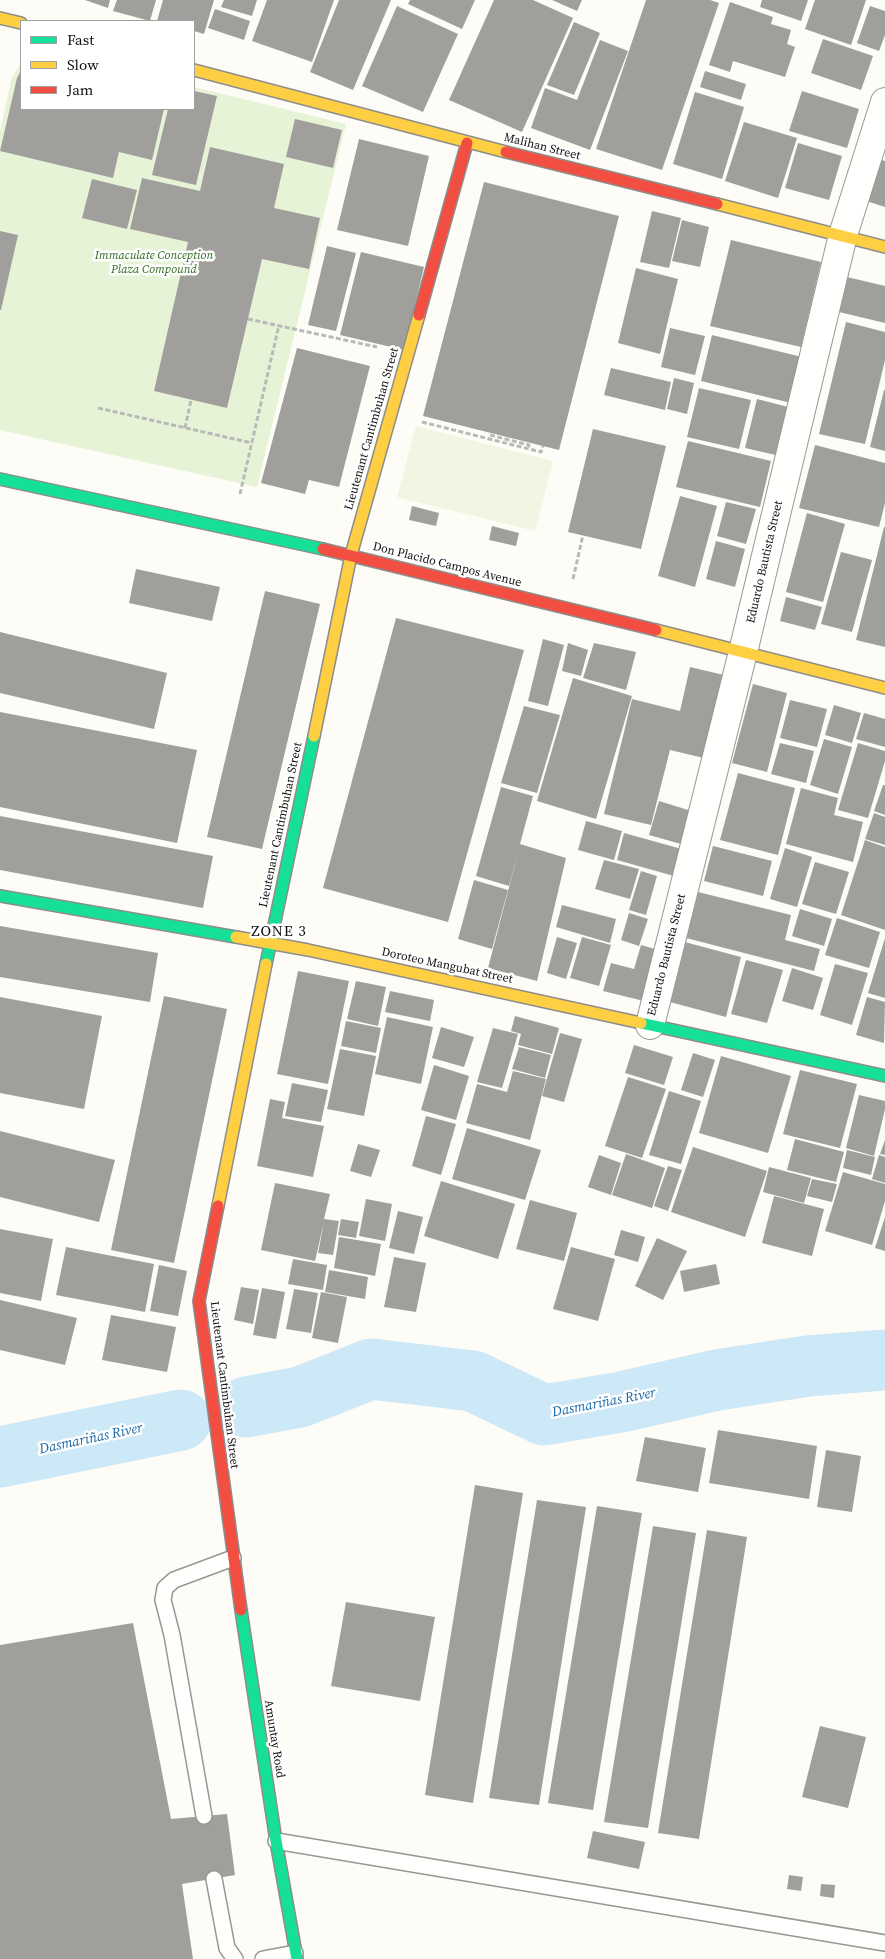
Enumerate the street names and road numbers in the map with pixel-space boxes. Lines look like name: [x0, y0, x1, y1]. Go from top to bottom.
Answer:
street label: Malihan Street: [502, 131, 582, 163]
street label: Lieutenant Cantimbuhan Street: [342, 346, 402, 512]
street label: Eduardo Bautista Street: [744, 499, 786, 625]
street label: Don Placido Campos Avenue: [371, 540, 523, 590]
street label: Lieutenant Cantimbuhan Street: [256, 741, 306, 909]
street label: Eduardo Bautista Street: [645, 892, 689, 1018]
street label: Doroteo Mangubat Street: [380, 945, 514, 987]
street label: Lieutenant Cantimbuhan Street: [207, 1301, 241, 1469]
street label: Amuntay Road: [261, 1699, 287, 1779]

